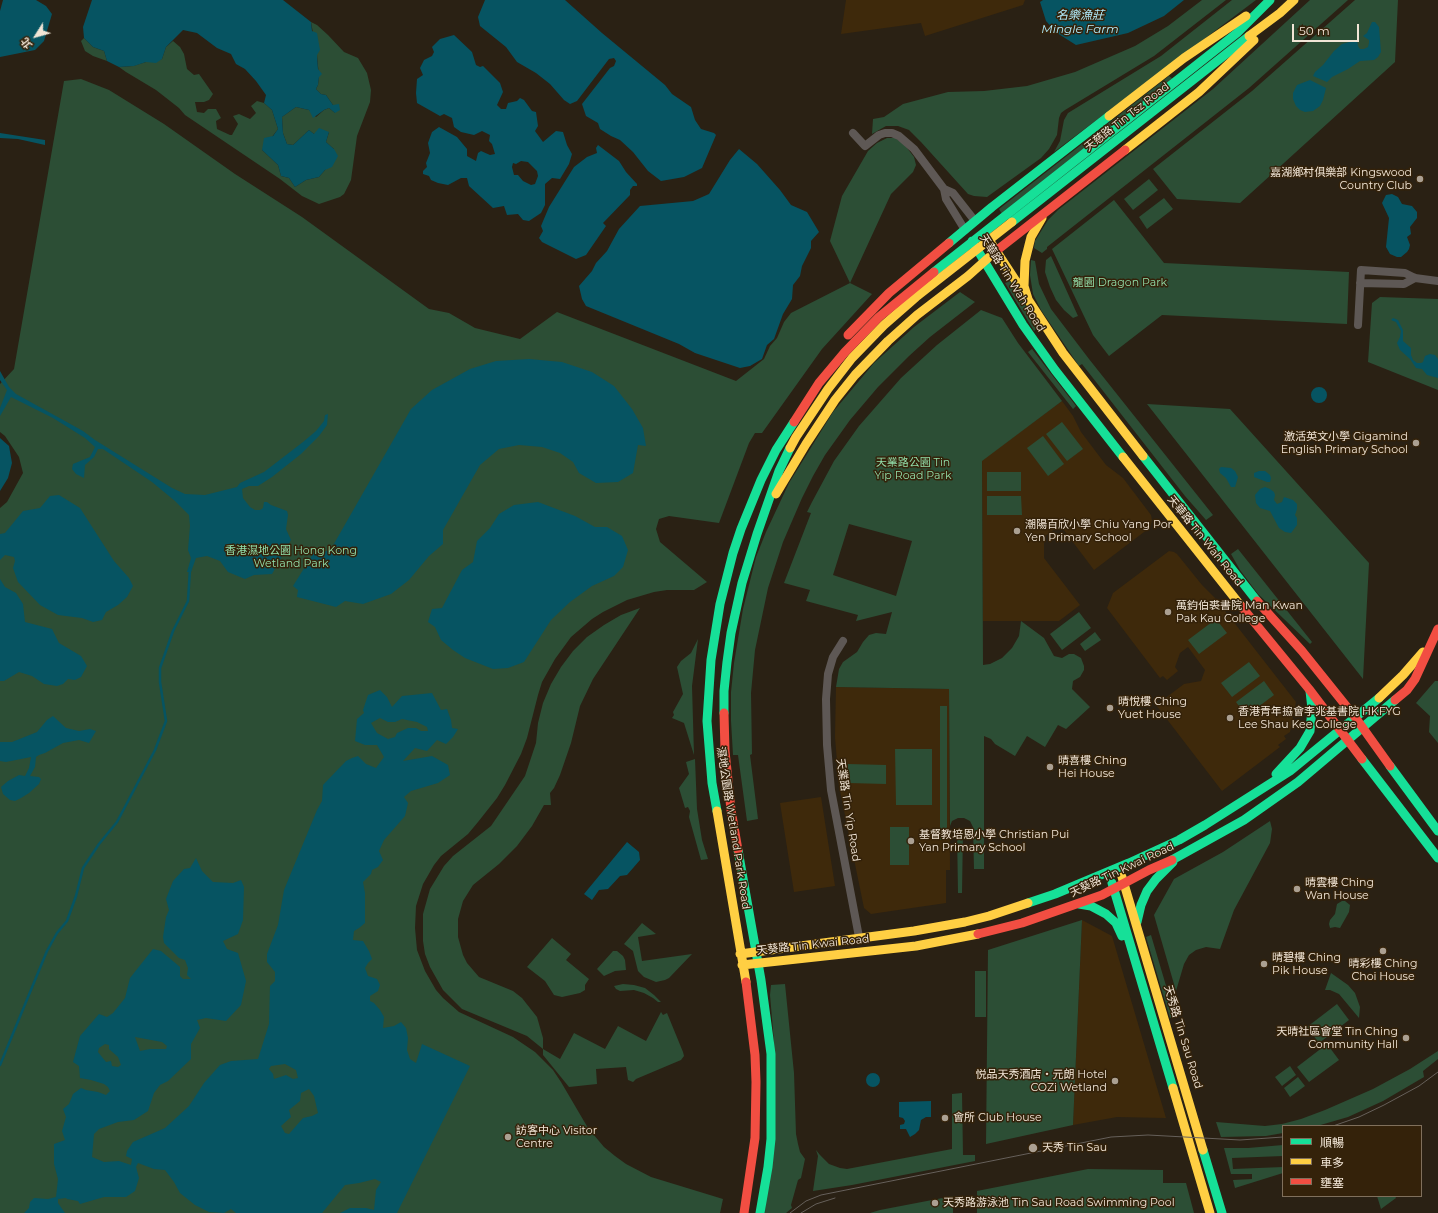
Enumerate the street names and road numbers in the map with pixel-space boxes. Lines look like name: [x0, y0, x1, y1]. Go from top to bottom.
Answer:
street label: 天慈路 Tin Tsz Road: [1082, 80, 1172, 154]
street label: 天華路 Tin Wah Road: [977, 232, 1047, 334]
street label: 天華路 Tin Wah Road: [1164, 493, 1246, 589]
street label: 濕地公園路 Wetland Park Road: [714, 746, 752, 910]
street label: 天業路 Tin Yip Road: [833, 757, 863, 863]
street label: 天葵路 Tin Kwai Road: [1068, 840, 1176, 900]
street label: 天葵路 Tin Kwai Road: [756, 933, 870, 957]
street label: 天秀路 Tin Sau Road: [1161, 984, 1205, 1090]

